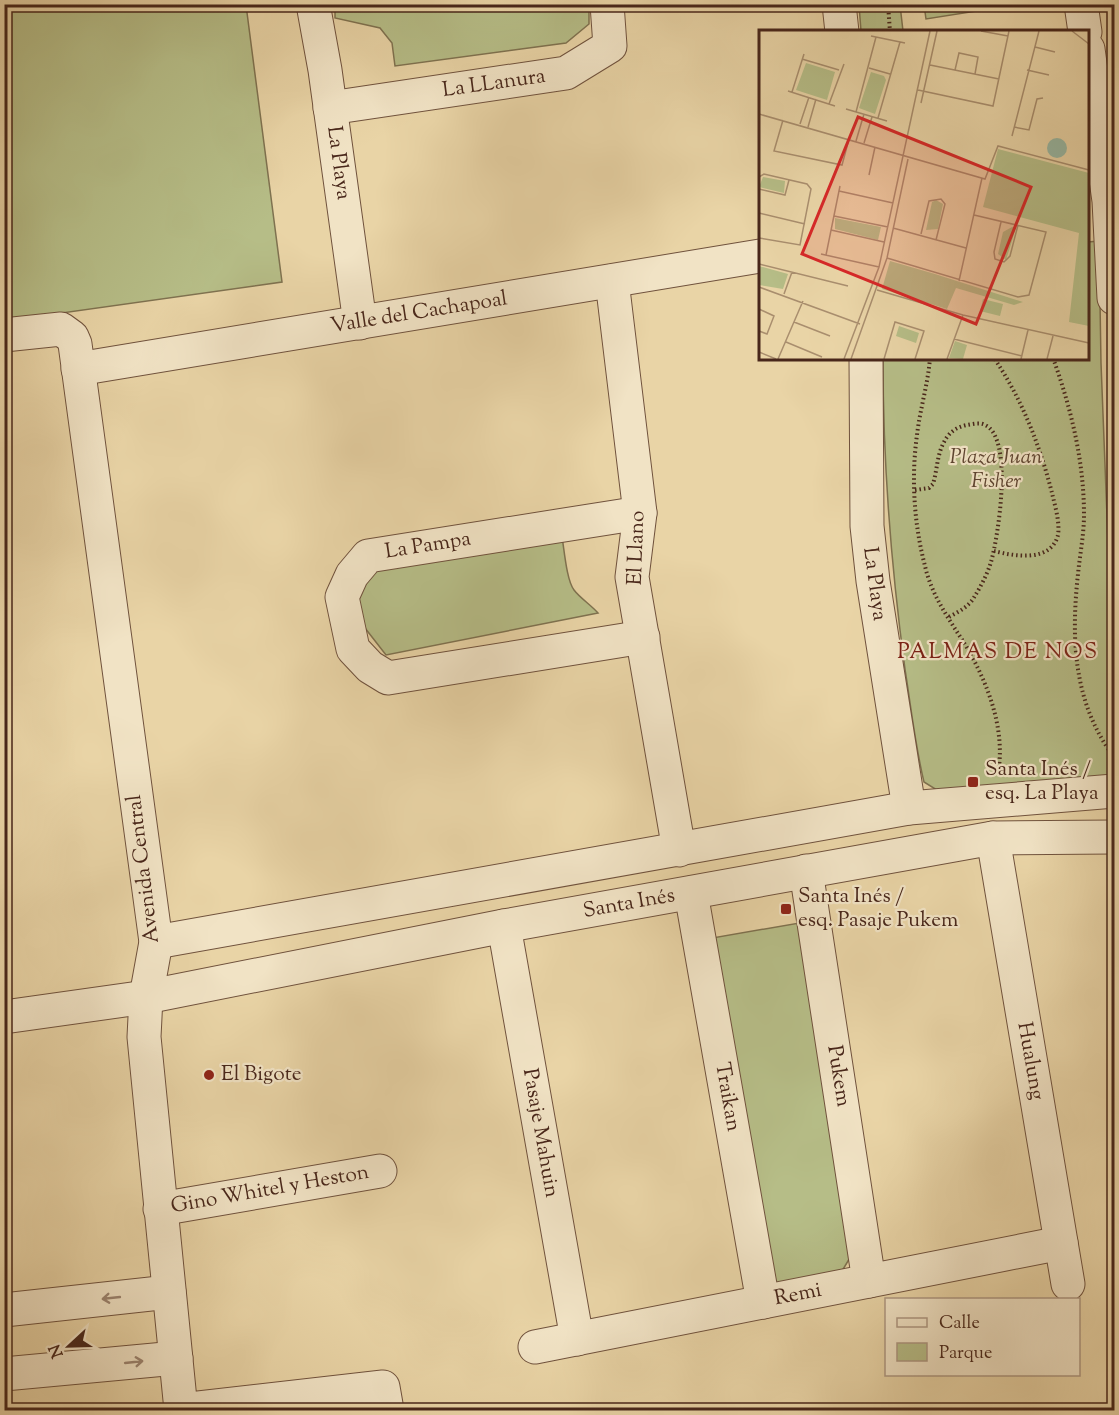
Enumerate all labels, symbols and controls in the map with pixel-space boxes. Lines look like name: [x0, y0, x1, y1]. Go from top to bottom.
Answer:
inset map: [759, 30, 1089, 360]
street label: La LLanura: [441, 62, 548, 106]
street label: La Playa: [318, 124, 358, 202]
street label: Valle del Cachapoal: [328, 284, 510, 342]
park label: Plaza Juan Fisher: [950, 443, 1042, 497]
street label: El Llano: [621, 510, 653, 586]
street label: La Pampa: [383, 524, 473, 568]
street label: La Playa: [854, 545, 894, 623]
district label: PALMAS DE NOS: [897, 637, 1099, 669]
place label: Santa Inés / esq. La Playa: [985, 755, 1099, 809]
marker: Santa Inés / esq. La Playa: [966, 775, 980, 789]
street label: Avenida Central: [120, 793, 168, 945]
street label: Santa Inés: [581, 881, 677, 927]
place label: Santa Inés / esq. Pasaje Pukem: [798, 882, 958, 936]
marker: Santa Inés / esq. Pasaje Pukem: [779, 902, 793, 916]
street label: Hualung: [1008, 1020, 1052, 1102]
street label: Pukem: [818, 1043, 858, 1109]
place label: El Bigote: [221, 1060, 302, 1090]
street label: Traikan: [706, 1060, 748, 1134]
street label: Pasaje Mahuin: [514, 1066, 566, 1200]
marker: El Bigote: [202, 1068, 216, 1082]
street label: Gino Whitel y Heston: [169, 1158, 371, 1222]
street label: Remi: [772, 1276, 824, 1314]
one-way arrow: [101, 1293, 121, 1304]
legend: [885, 1298, 1080, 1376]
text: Calle: [939, 1311, 980, 1337]
north arrow: [39, 1316, 99, 1376]
text: N: [44, 1340, 70, 1361]
text: Parque: [939, 1341, 992, 1367]
one-way arrow: [124, 1356, 144, 1367]

